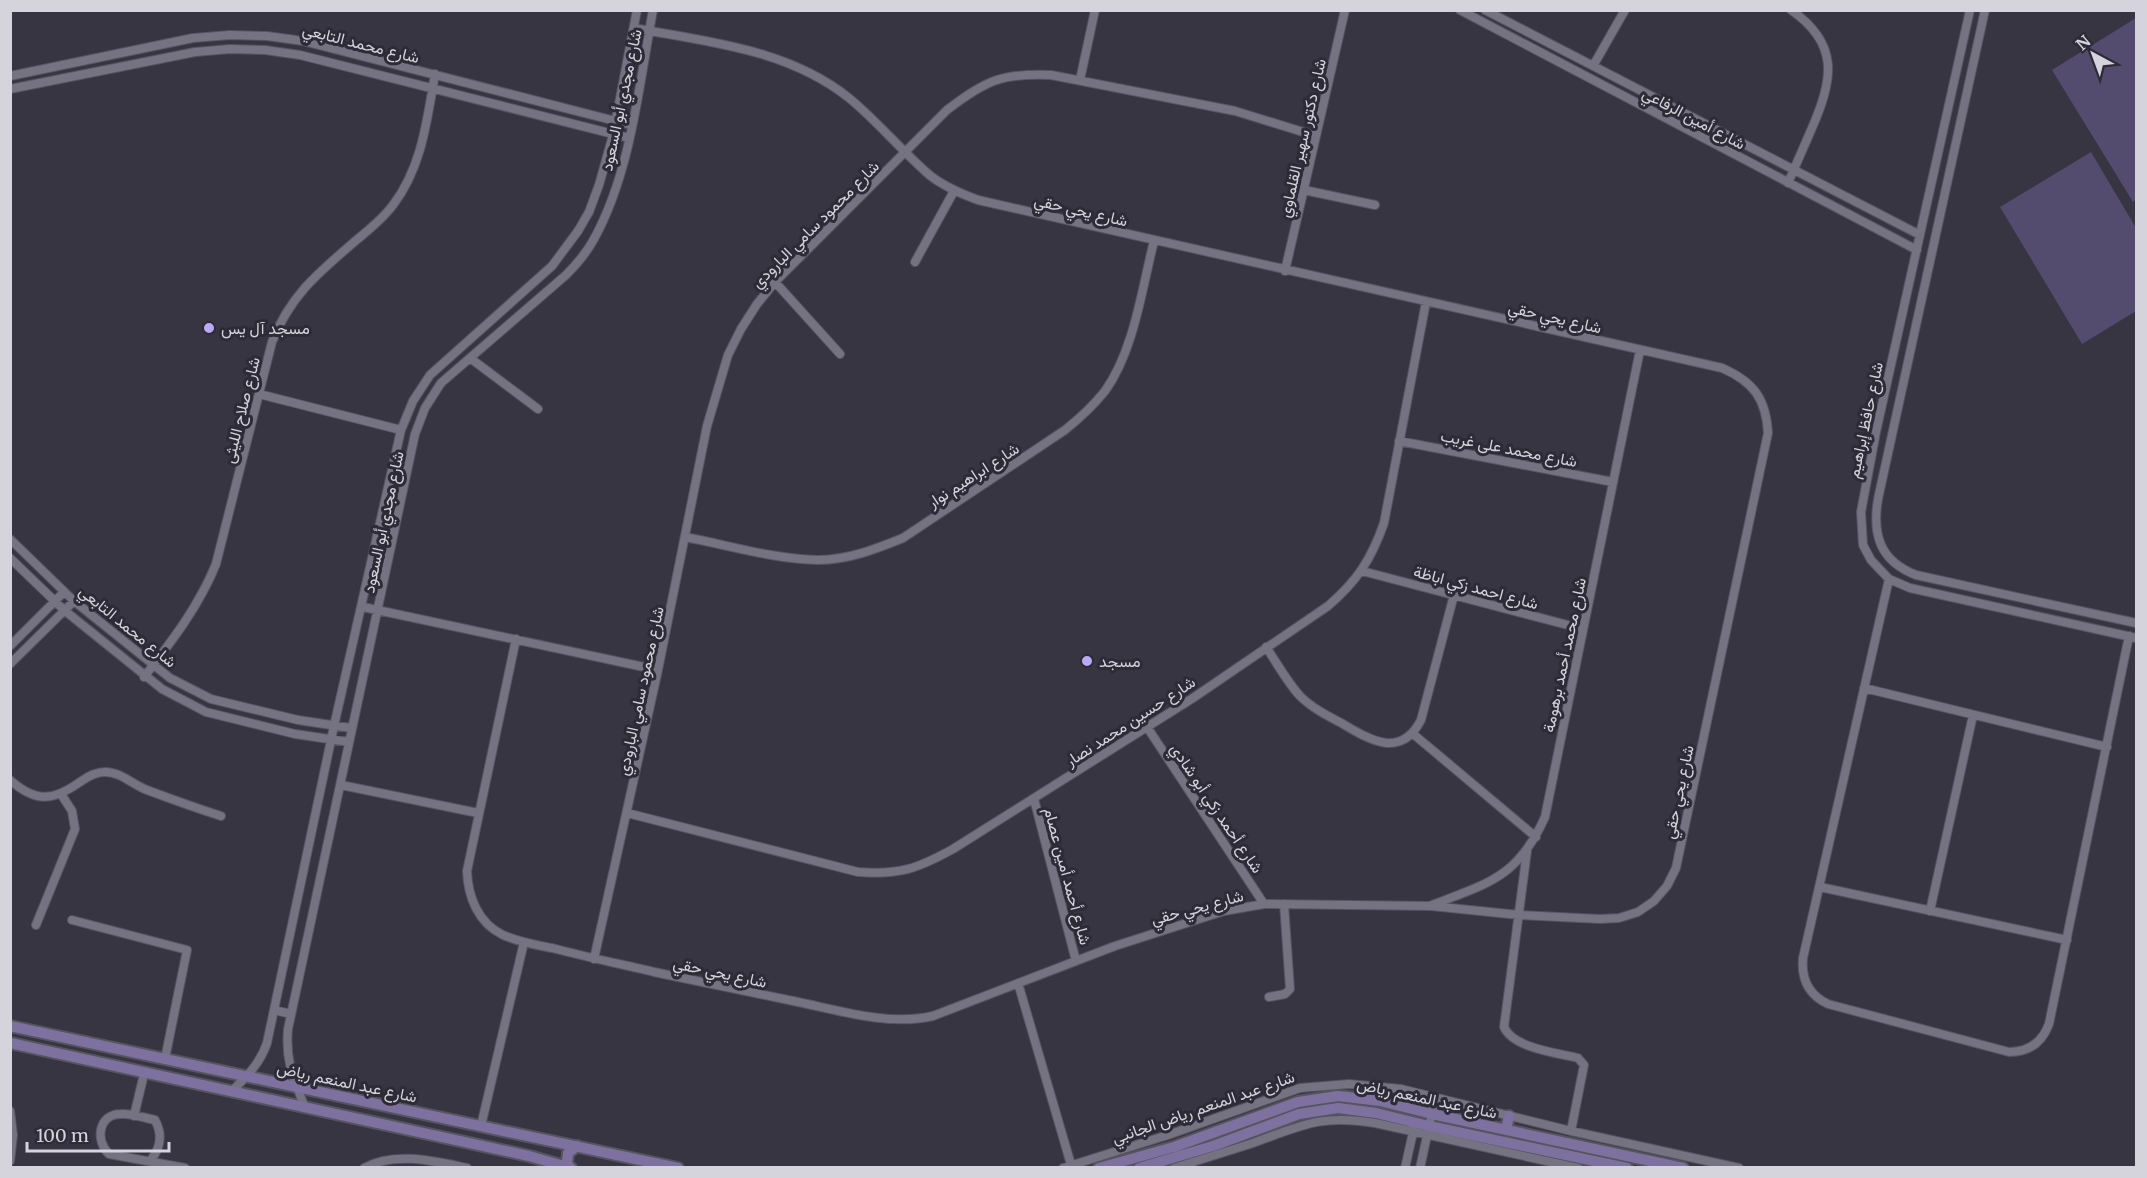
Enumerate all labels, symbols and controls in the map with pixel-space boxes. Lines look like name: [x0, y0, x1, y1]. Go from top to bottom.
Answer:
street label: شارع محمد التابعي: [300, 19, 422, 71]
north arrow: [2063, 24, 2123, 84]
street label: شارع مجدي أبو السعود: [596, 27, 650, 173]
text: N: [2072, 31, 2095, 54]
street label: شارع دكتور سهير القلماوي: [1274, 56, 1334, 220]
street label: شارع أمين الرفاعي: [1637, 83, 1749, 157]
street label: شارع محمود سامي البارودي: [747, 156, 886, 295]
street label: شارع يحي حقي: [1032, 190, 1130, 234]
street label: شارع يحي حقي: [1506, 297, 1604, 341]
place label: مسجد آل يس: [221, 318, 310, 339]
marker: مسجد آل يس: [202, 321, 216, 335]
street label: شارع صلاح الليثى: [218, 355, 266, 466]
street label: شارع حافظ إبراهيم: [1843, 360, 1889, 480]
street label: شارع محمد على غريب: [1439, 425, 1579, 473]
street label: شارع ابراهيم نوار: [923, 438, 1024, 514]
street label: شارع مجدي أبو السعود: [358, 449, 412, 595]
street label: شارع احمد زكي اباظة: [1410, 561, 1541, 617]
street label: شارع محمد أحمد برهومة: [1538, 576, 1592, 735]
street label: شارع محمد التابعي: [73, 581, 181, 675]
street label: شارع محمود سامي البارودي: [612, 605, 672, 778]
place label: مسجد: [1099, 651, 1140, 671]
marker: مسجد: [1080, 654, 1094, 668]
street label: شارع حسين محمد نصار: [1060, 672, 1200, 773]
street label: شارع أحمد زكي أبو شادي: [1163, 739, 1268, 879]
street label: شارع يحي حقي: [1658, 743, 1702, 841]
street label: شارع أحمد أمين عصام: [1038, 805, 1096, 947]
street label: شارع يحي حقي: [1148, 885, 1247, 933]
street label: شارع يحي حقي: [671, 952, 769, 996]
street label: شارع عبد المنعم رياض: [275, 1057, 419, 1109]
street label: شارع عبد المنعم رياض الجانبي: [1109, 1066, 1298, 1151]
street label: شارع عبد المنعم رياض: [1355, 1073, 1499, 1125]
scale bar: [27, 1115, 170, 1153]
text: 100 m: [36, 1124, 89, 1147]

